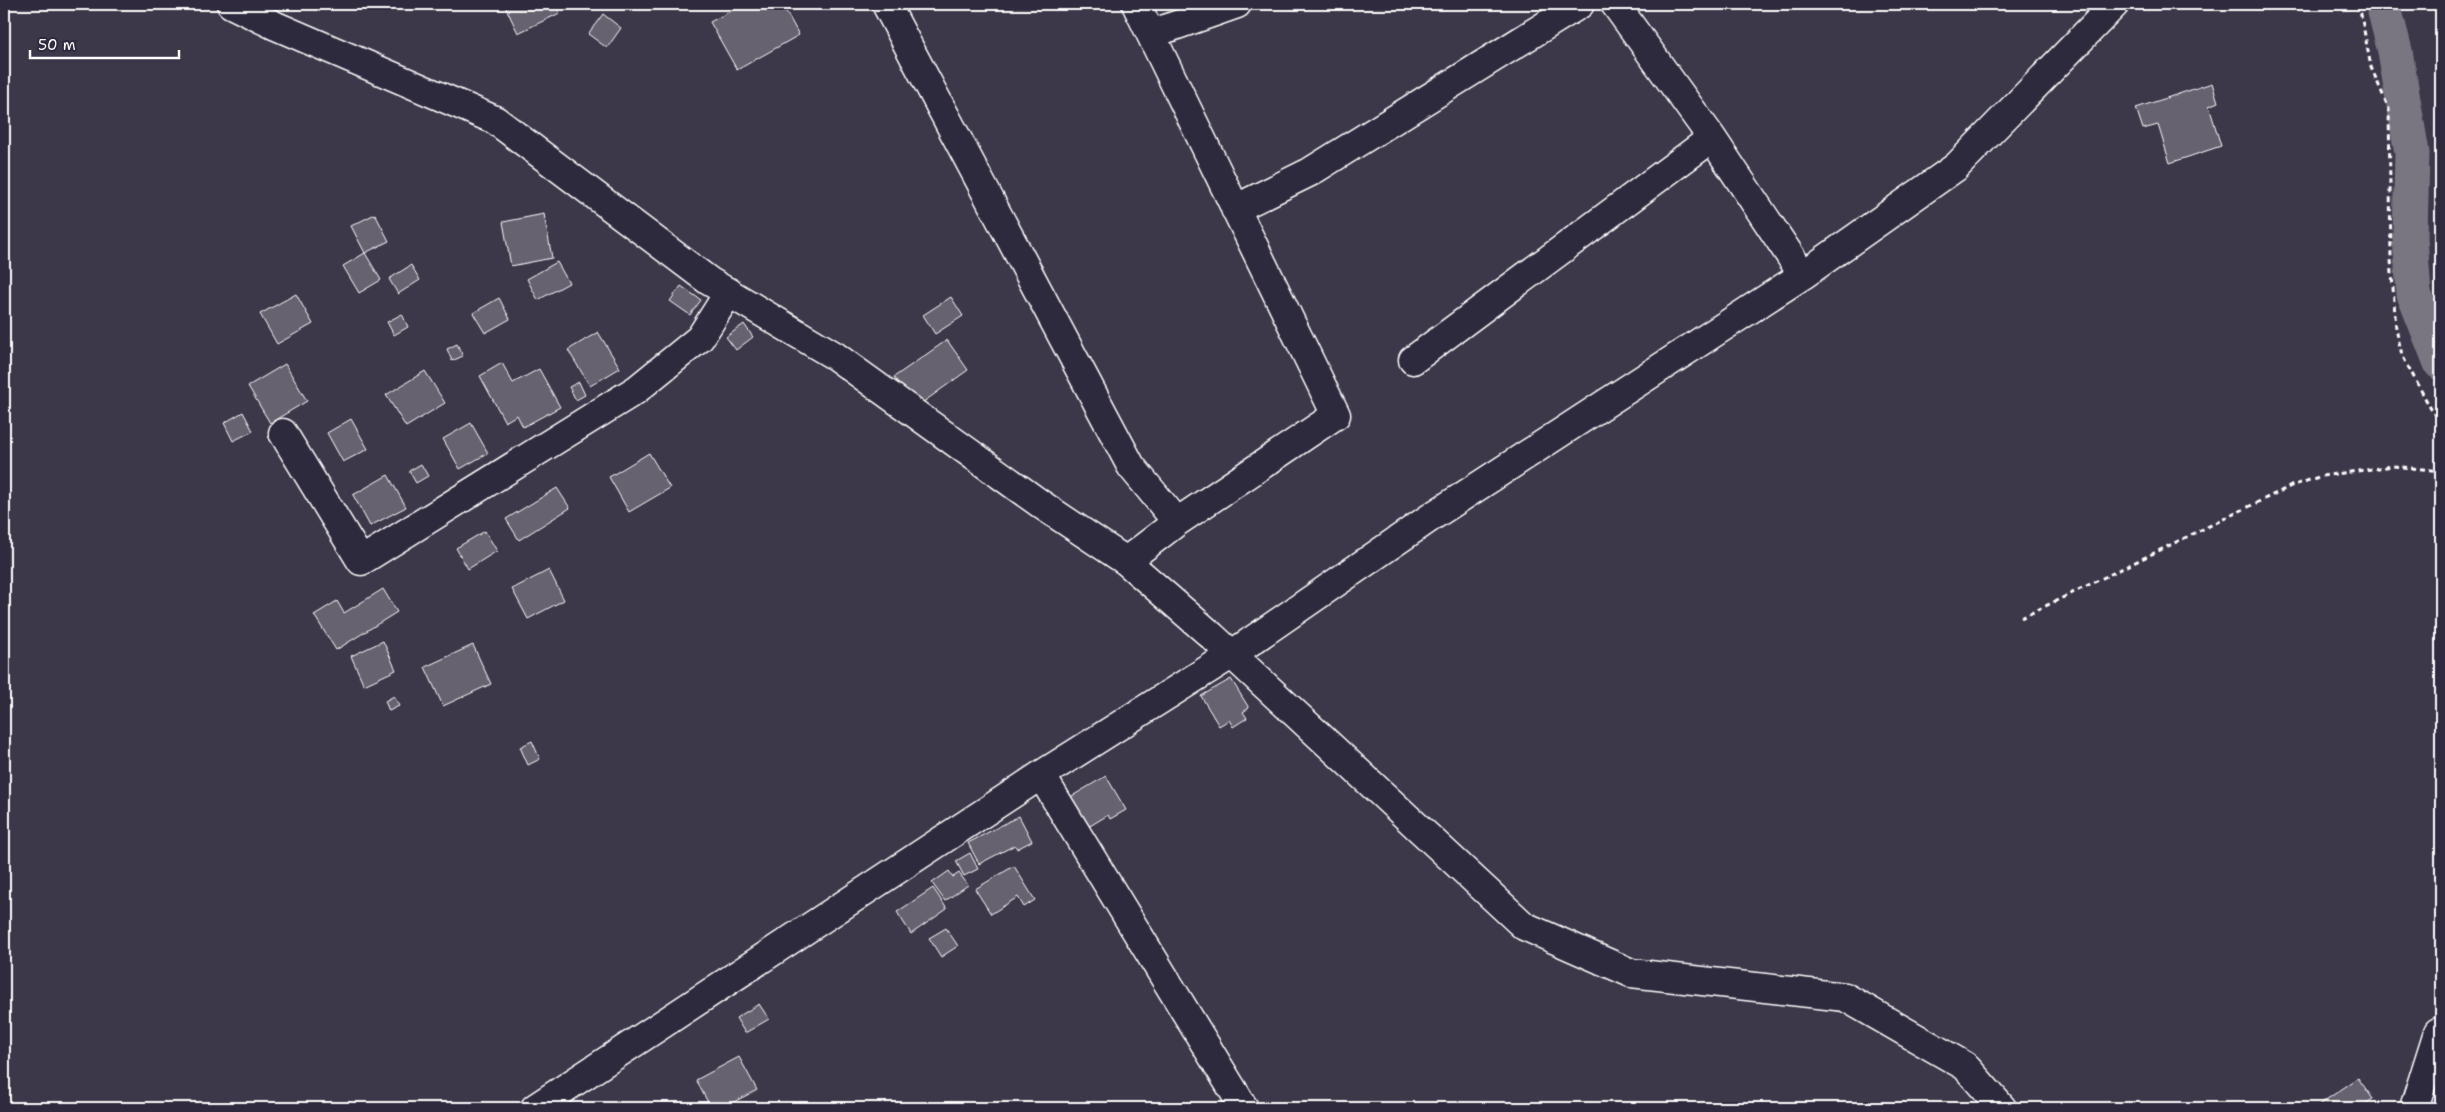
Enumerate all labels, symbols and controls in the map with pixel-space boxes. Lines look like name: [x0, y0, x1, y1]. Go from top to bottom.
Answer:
scale bar: [30, 28, 179, 60]
text: 50 m: [38, 35, 76, 55]

